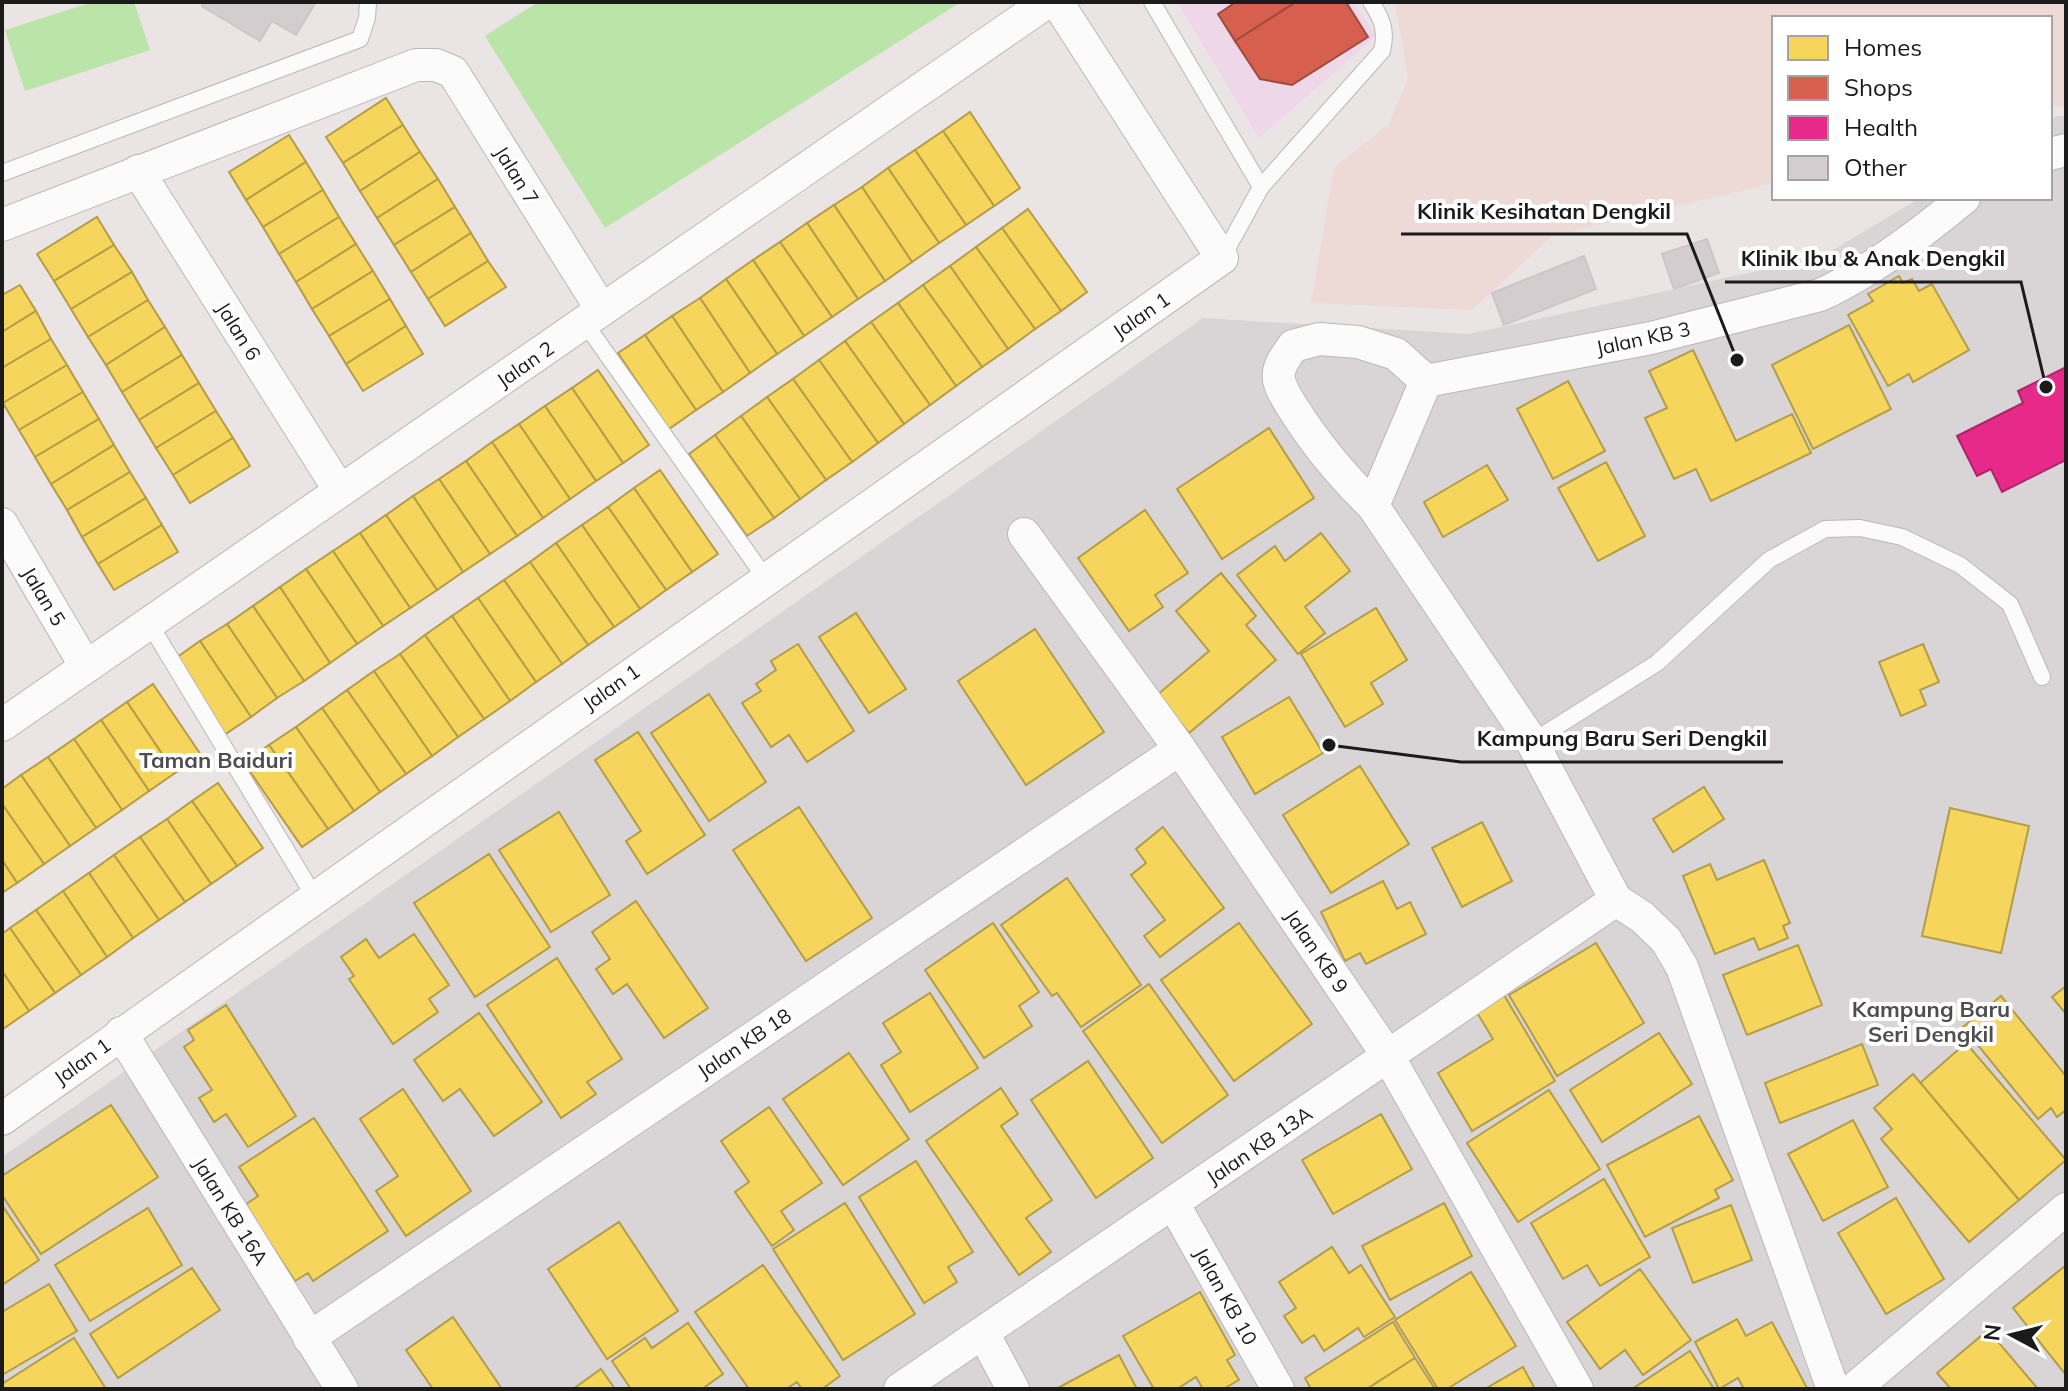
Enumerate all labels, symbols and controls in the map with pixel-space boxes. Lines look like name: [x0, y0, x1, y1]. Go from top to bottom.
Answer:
legend: [1772, 16, 2052, 200]
text: Homes: [1844, 32, 1922, 62]
text: Shops: [1844, 72, 1913, 102]
text: Health: [1844, 112, 1918, 142]
street label: Jalan 7: [489, 141, 545, 209]
text: Other: [1844, 152, 1907, 182]
callout: Klinik Kesihatan Dengkil: [1401, 188, 1687, 234]
text: Klinik Kesihatan Dengkil: [1417, 197, 1671, 225]
callout: Klinik Ibu & Anak Dengkil: [1725, 236, 2021, 282]
text: Klinik Ibu & Anak Dengkil: [1741, 244, 2005, 272]
street label: Jalan 1: [1108, 286, 1174, 344]
street label: Jalan 6: [211, 297, 267, 365]
street label: Jalan KB 3: [1594, 316, 1692, 360]
street label: Jalan 2: [492, 335, 558, 393]
street label: Jalan 5: [17, 562, 71, 630]
street label: Jalan 1: [578, 658, 644, 716]
callout: Kampung Baru Seri Dengkil: [1461, 716, 1783, 762]
text: Kampung Baru Seri Dengkil: [1477, 724, 1767, 752]
district label: Taman Baiduri: [139, 746, 293, 774]
street label: Jalan KB 9: [1280, 904, 1354, 998]
district label: Kampung Baru Seri Dengkil: [1852, 995, 2010, 1048]
street label: Jalan KB 18: [692, 1003, 796, 1083]
street label: Jalan 1: [49, 1032, 115, 1090]
street label: Jalan KB 13A: [1201, 1100, 1317, 1190]
street label: Jalan KB 16A: [188, 1152, 274, 1270]
street label: Jalan KB 10: [1189, 1243, 1263, 1349]
north arrow: [1972, 1295, 2052, 1375]
text: N: [1977, 1323, 2007, 1343]

